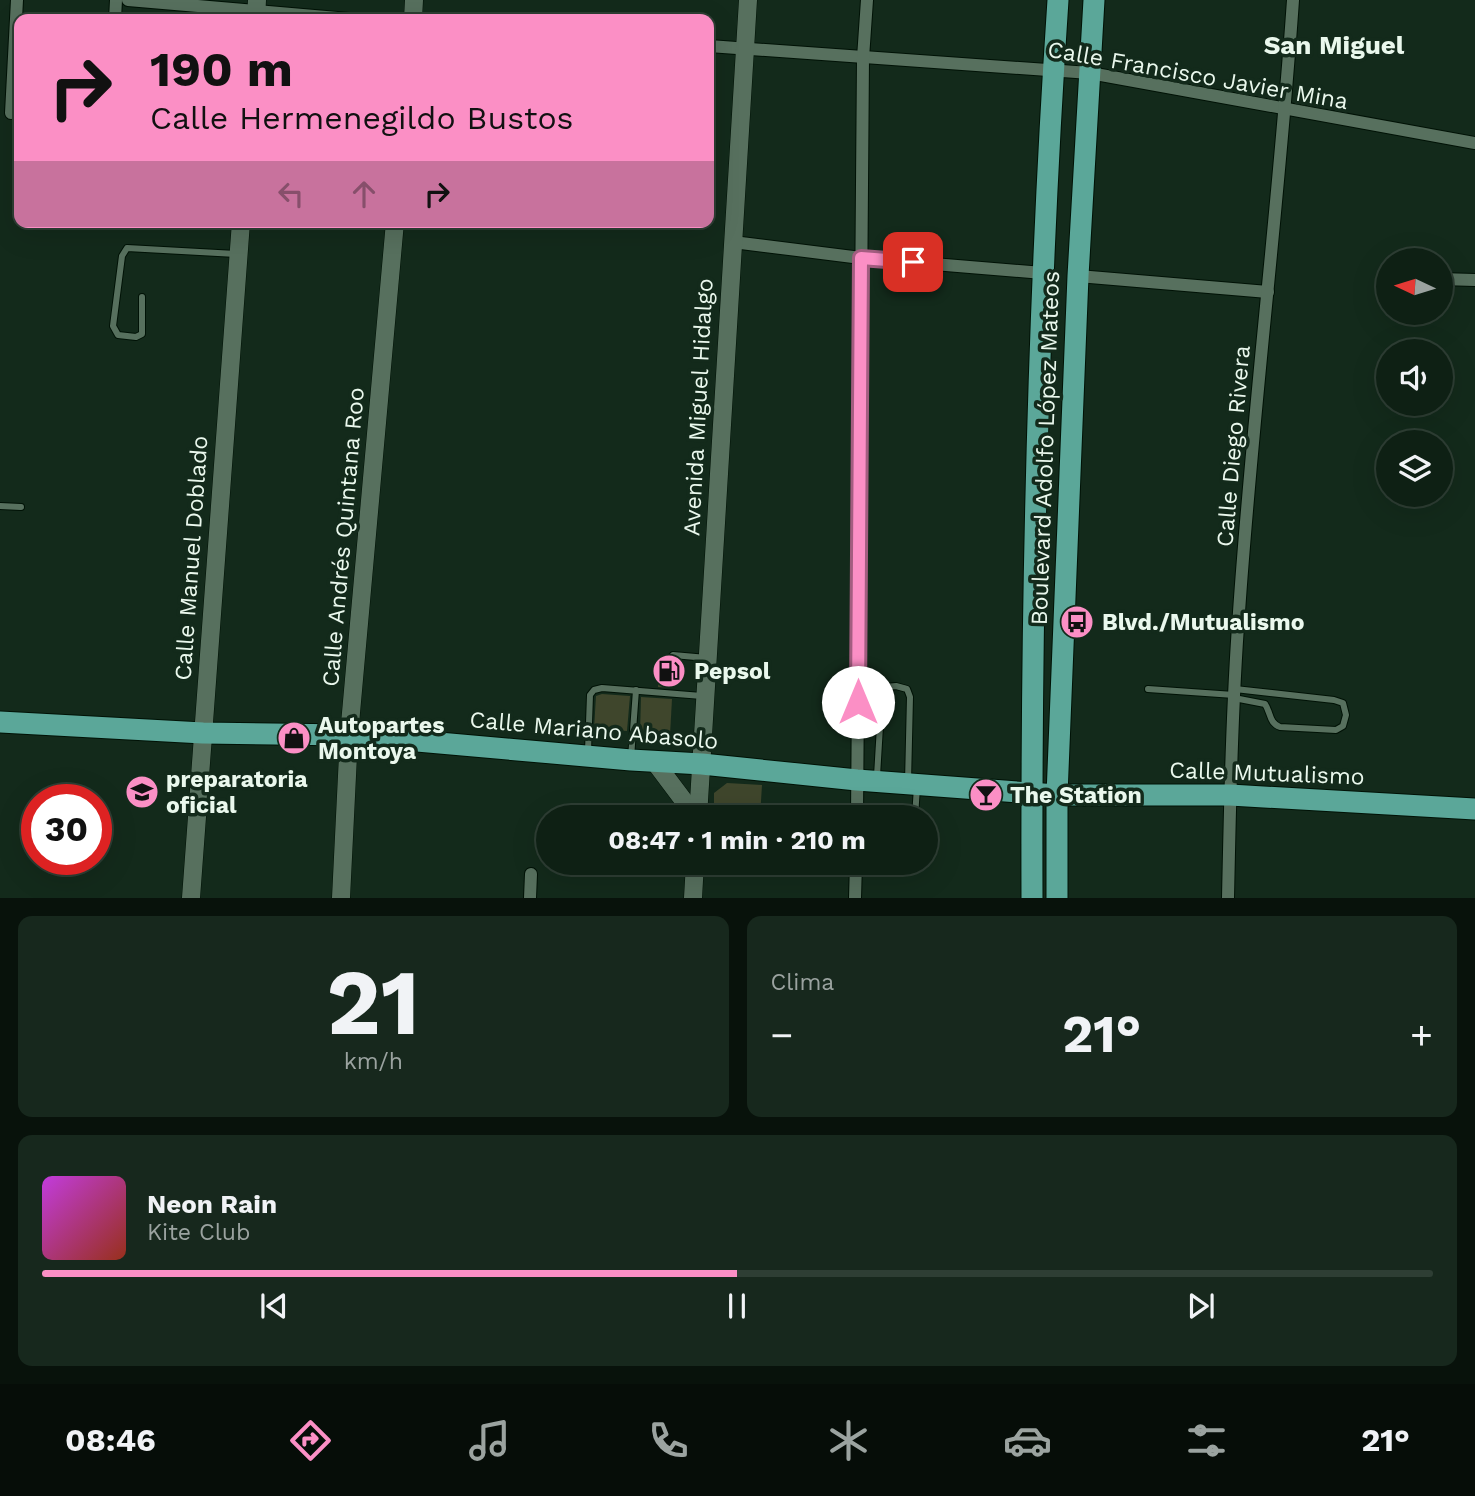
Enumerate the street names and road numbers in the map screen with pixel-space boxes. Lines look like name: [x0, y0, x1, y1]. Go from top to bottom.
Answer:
street label: Calle Francisco Javier Mina: [1045, 36, 1350, 115]
street label: Boulevard Adolfo López Mateos: [1026, 270, 1065, 626]
street label: Avenida Miguel Hidalgo: [678, 278, 719, 536]
street label: Calle Diego Rivera: [1211, 344, 1256, 548]
street label: Calle Andrés Quintana Roo: [317, 386, 370, 688]
street label: Calle Manuel Doblado: [169, 435, 214, 681]
street label: Calle Mariano Abasolo: [469, 706, 719, 755]
street label: Calle Mutualismo: [1169, 757, 1365, 790]

